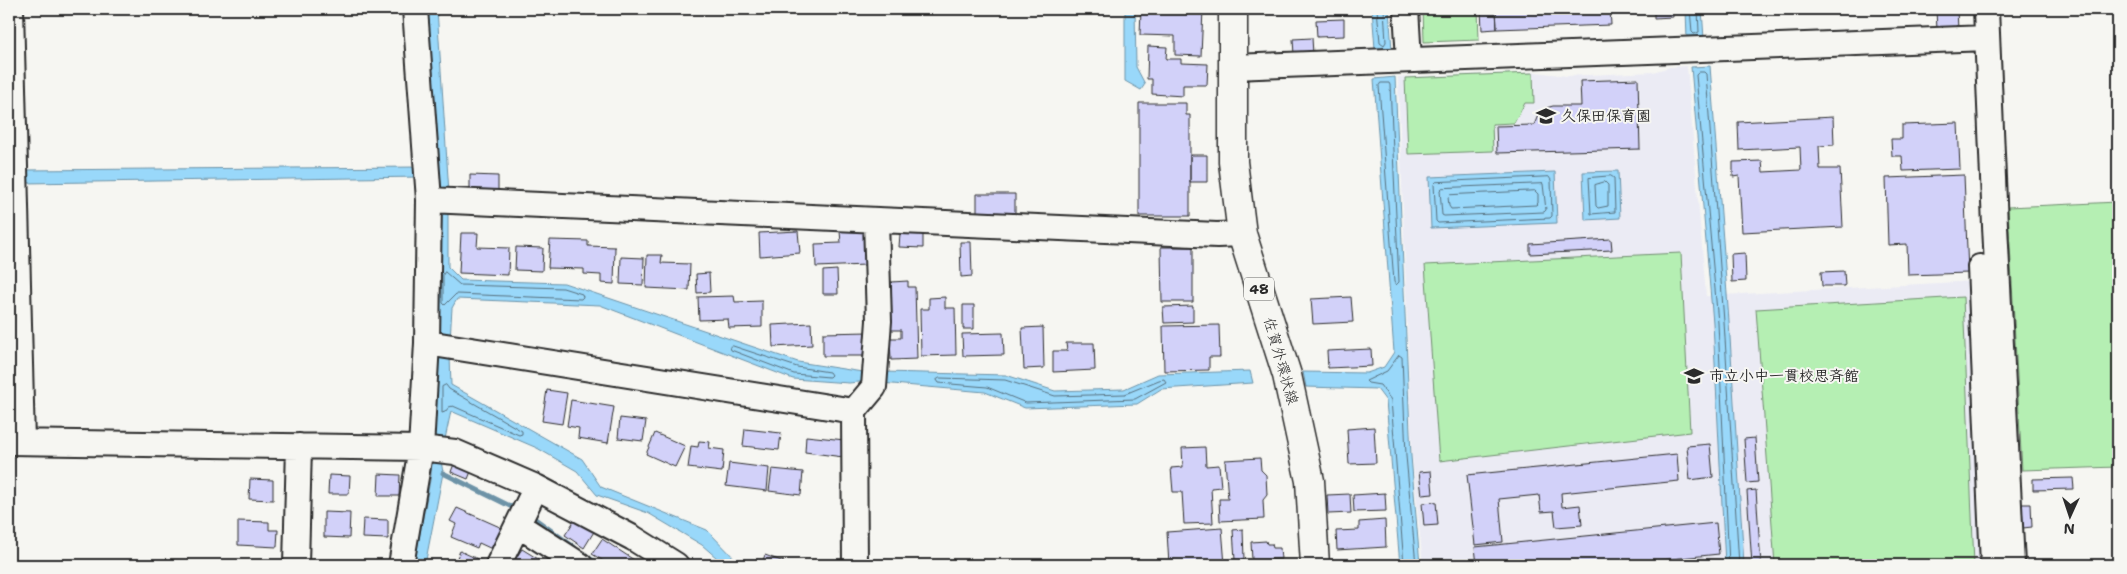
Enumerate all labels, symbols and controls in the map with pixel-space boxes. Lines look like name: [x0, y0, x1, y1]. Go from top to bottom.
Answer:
school or university icon: 久保田保育園: [1535, 105, 1557, 127]
place label: 久保田保育園: [1561, 106, 1651, 126]
road number: 48: [1244, 278, 1274, 300]
street label: 佐賀外環状線: [1259, 315, 1303, 407]
school or university icon: 市立小中一貫校思斉館: [1683, 365, 1705, 387]
place label: 市立小中一貫校思斉館: [1709, 366, 1859, 386]
north arrow: [2044, 492, 2094, 542]
text: N: [2063, 520, 2075, 538]

